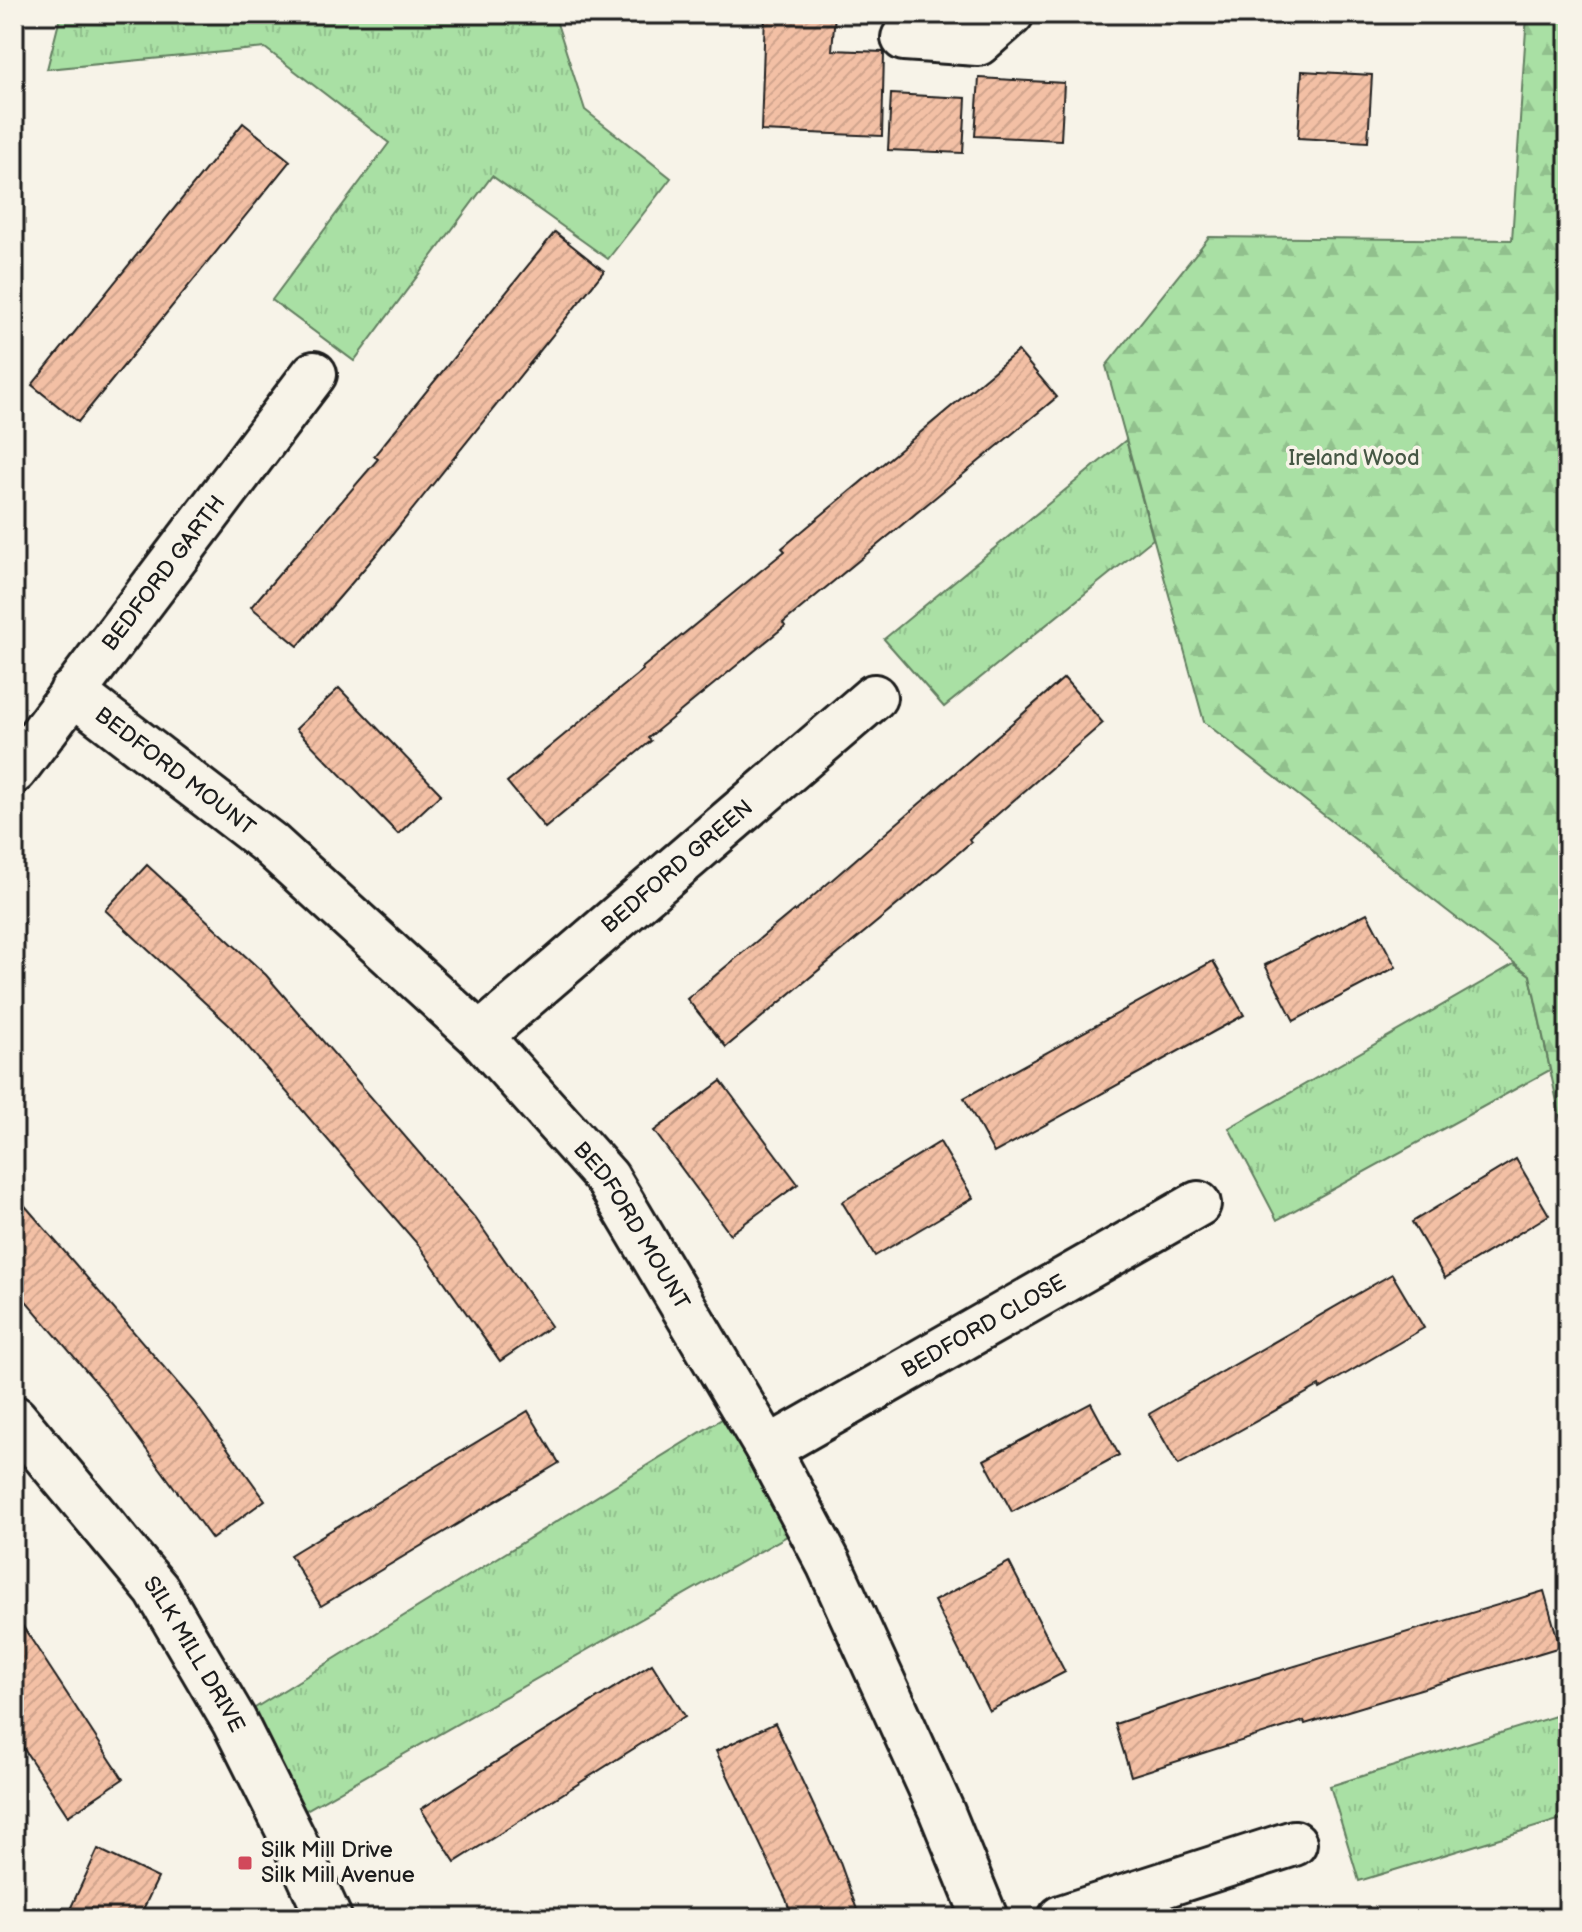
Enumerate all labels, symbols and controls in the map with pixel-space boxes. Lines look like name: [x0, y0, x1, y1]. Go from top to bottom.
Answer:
park label: Ireland Wood: [1288, 445, 1420, 472]
street label: BEDFORD GARTH: [96, 490, 231, 656]
street label: BEDFORD MOUNT: [90, 701, 261, 841]
street label: BEDFORD GREEN: [596, 794, 758, 939]
street label: BEDFORD MOUNT: [568, 1136, 696, 1314]
street label: BEDFORD CLOSE: [896, 1269, 1071, 1384]
street label: SILK MILL DRIVE: [138, 1571, 251, 1737]
place label: Silk Mill Drive Silk Mill Avenue: [261, 1837, 415, 1889]
marker: Silk Mill Drive Silk Mill Avenue: [236, 1854, 254, 1872]

